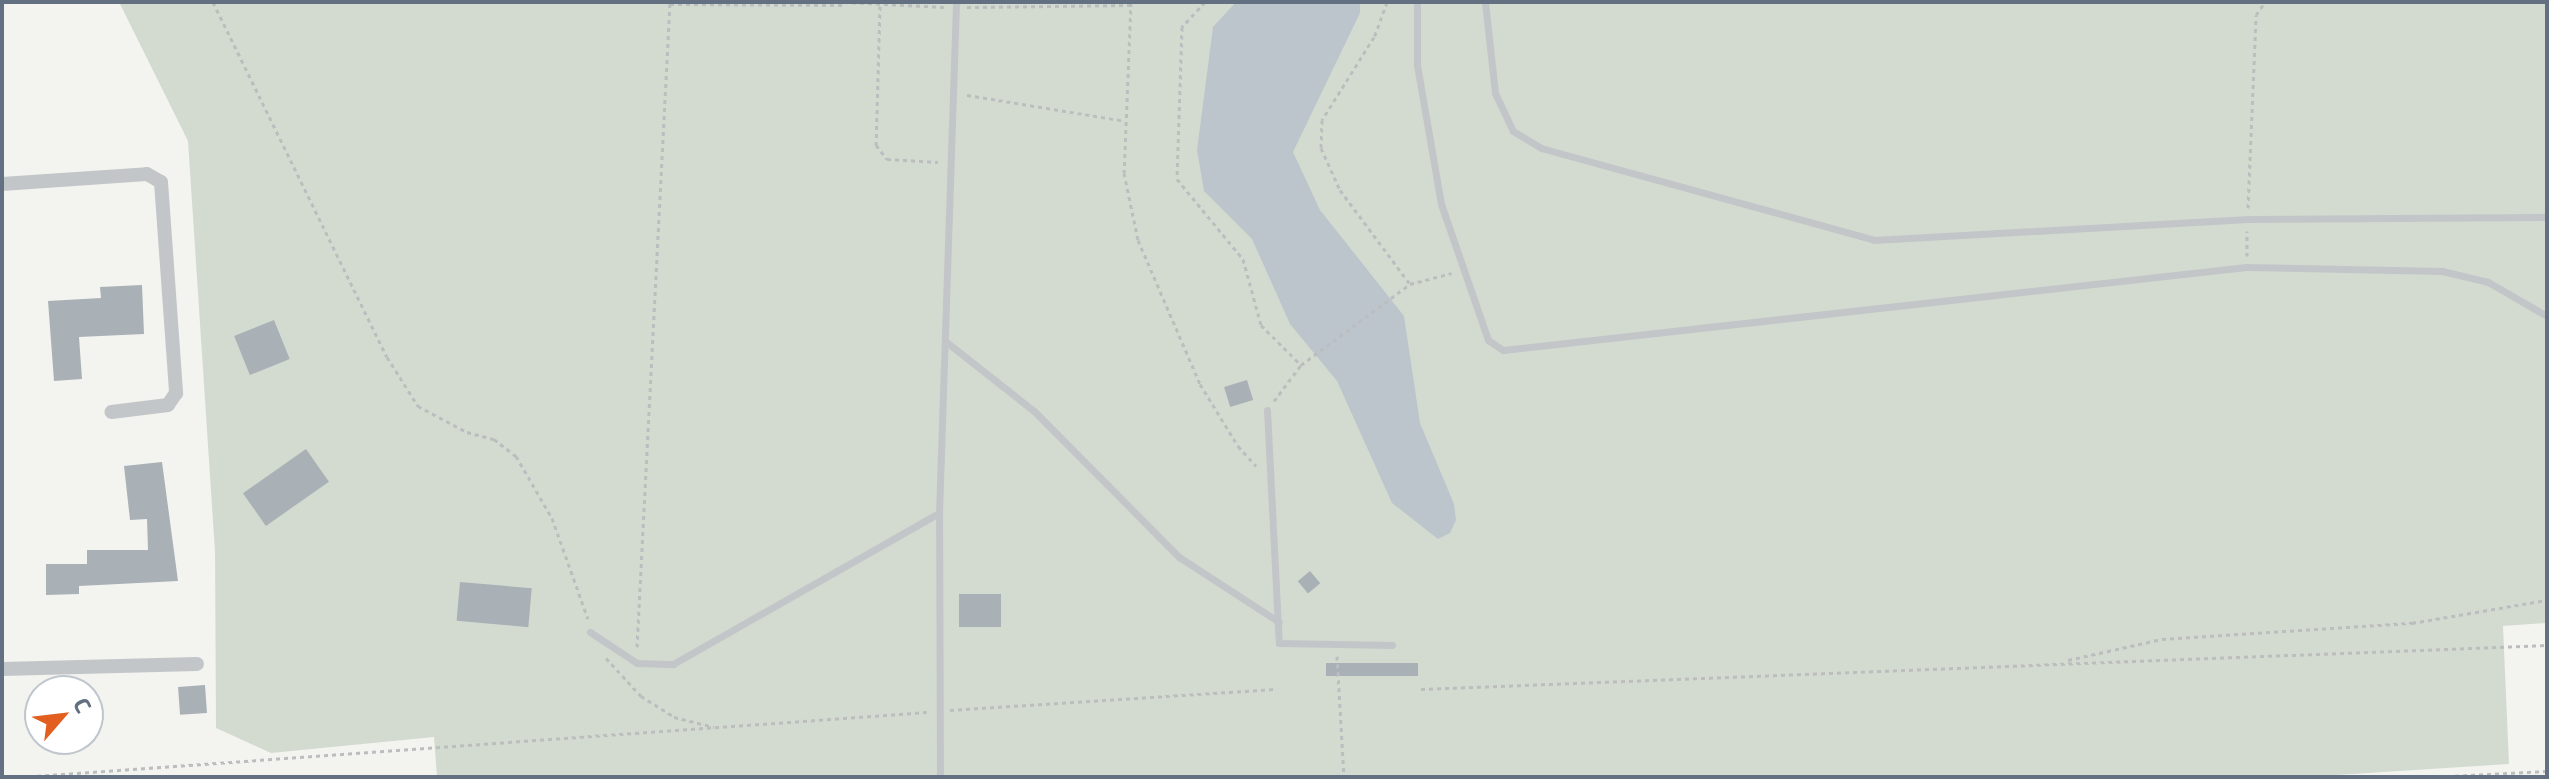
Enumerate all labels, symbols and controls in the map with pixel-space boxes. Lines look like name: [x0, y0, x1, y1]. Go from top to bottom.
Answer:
north arrow: [24, 675, 104, 755]
text: С: [69, 693, 98, 716]

